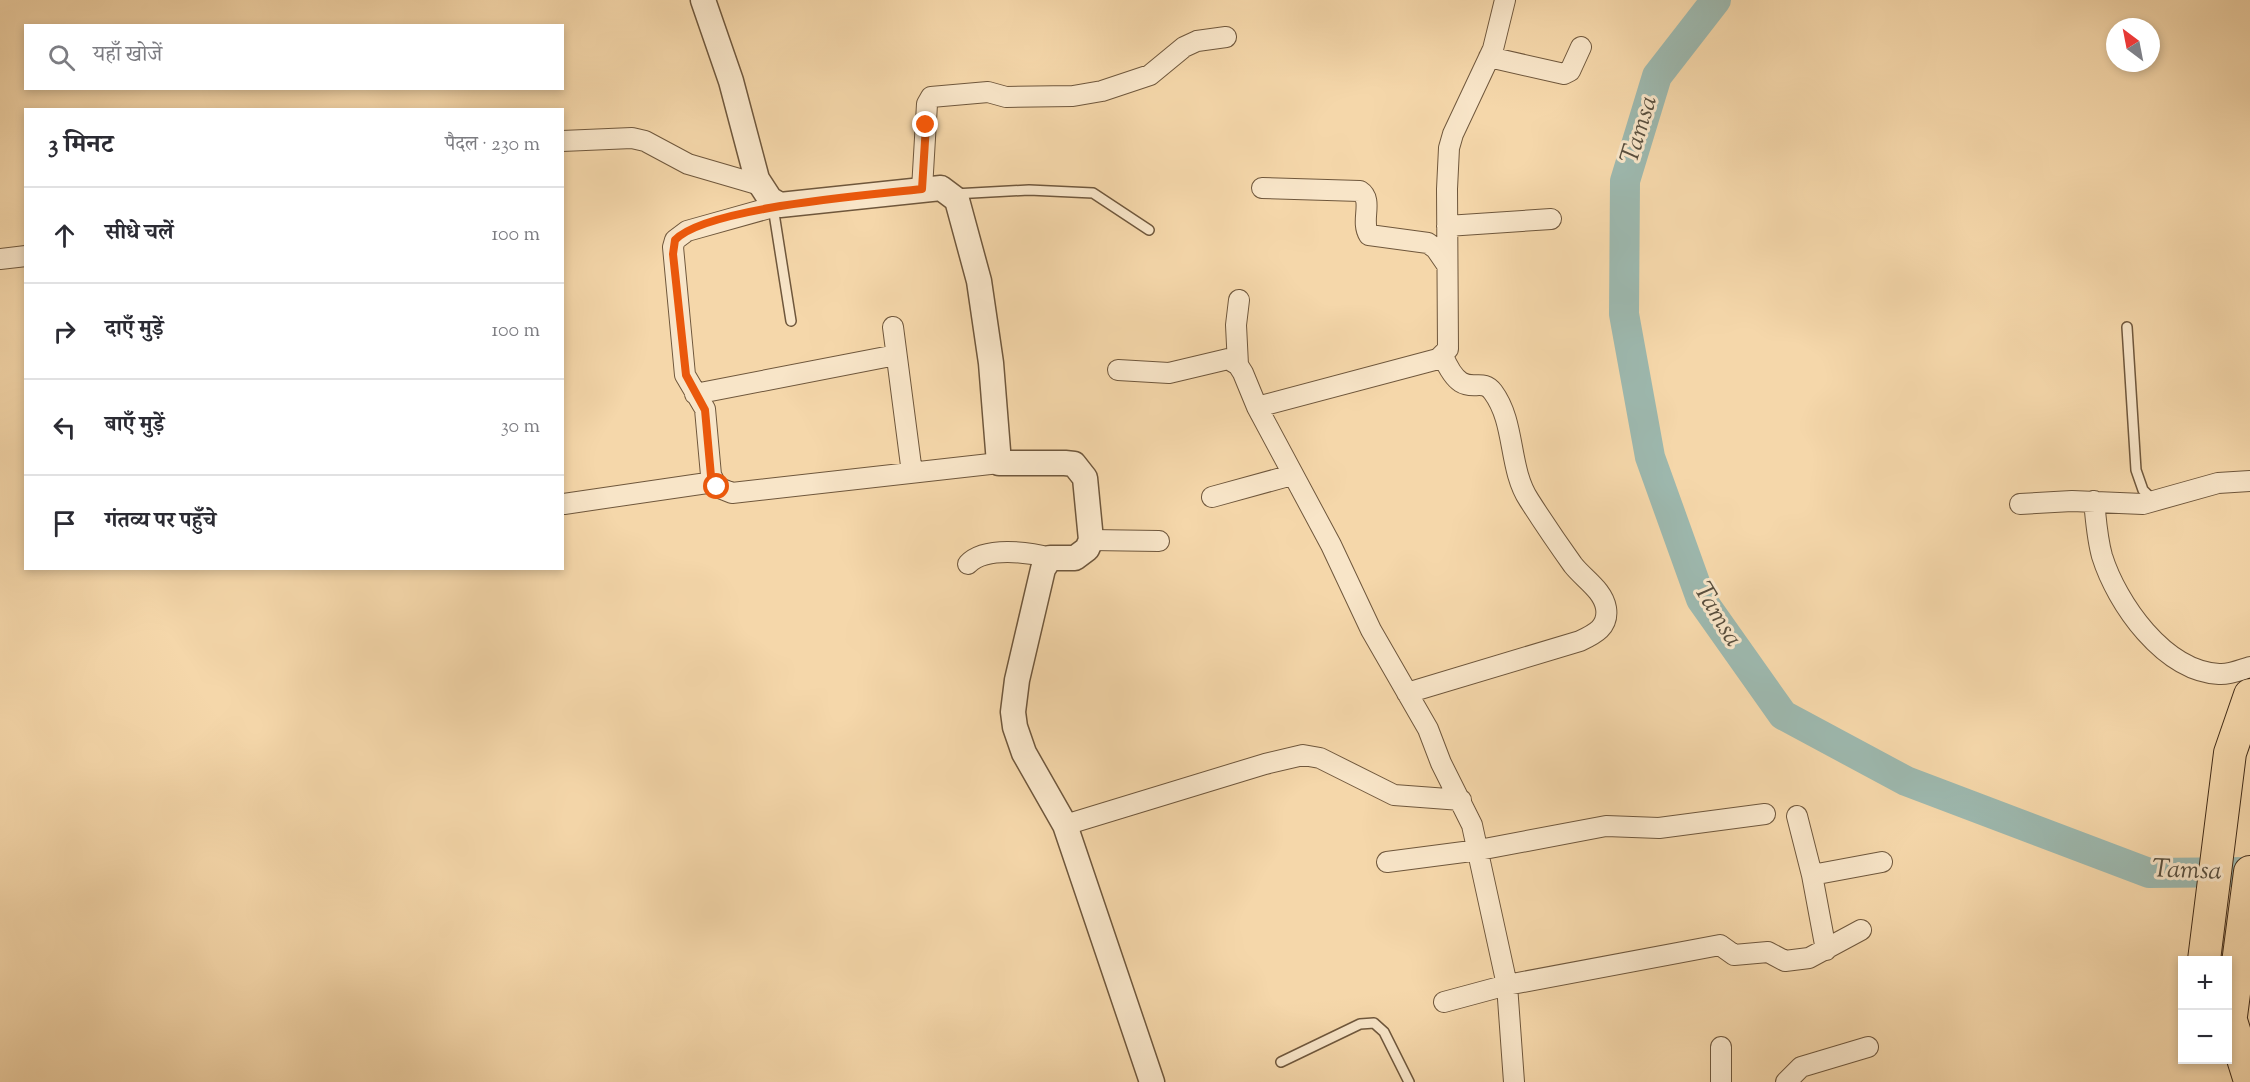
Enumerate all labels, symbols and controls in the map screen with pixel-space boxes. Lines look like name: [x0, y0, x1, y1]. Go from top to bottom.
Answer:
north arrow: [2106, 18, 2160, 72]
search box: [24, 24, 564, 90]
text: यहाँ खोजें: [93, 40, 162, 72]
icon: search: [45, 41, 78, 74]
water label: Tamsa: [1612, 91, 1668, 169]
route end: [912, 111, 938, 137]
text: 3 मिनट: [48, 127, 113, 164]
text: पैदल · 230 m: [445, 131, 540, 160]
text: सीधे चलें: [105, 218, 174, 250]
icon: ahead: [48, 219, 81, 252]
text: 100 m: [491, 221, 540, 250]
text: दाएँ मुड़ें: [105, 314, 164, 346]
icon: right: [48, 315, 81, 348]
text: 100 m: [491, 317, 540, 346]
text: बाएँ मुड़ें: [105, 410, 164, 442]
icon: left: [48, 411, 81, 444]
text: 30 m: [501, 413, 540, 442]
route start: [703, 473, 729, 499]
text: गंतव्य पर पहुँचे: [105, 506, 216, 538]
icon: arrive: [48, 507, 81, 540]
water label: Tamsa: [1683, 576, 1751, 654]
water label: Tamsa: [2152, 851, 2222, 891]
map controls: [2178, 956, 2232, 1064]
button: +: [2178, 956, 2232, 1010]
button: −: [2178, 1010, 2232, 1064]

